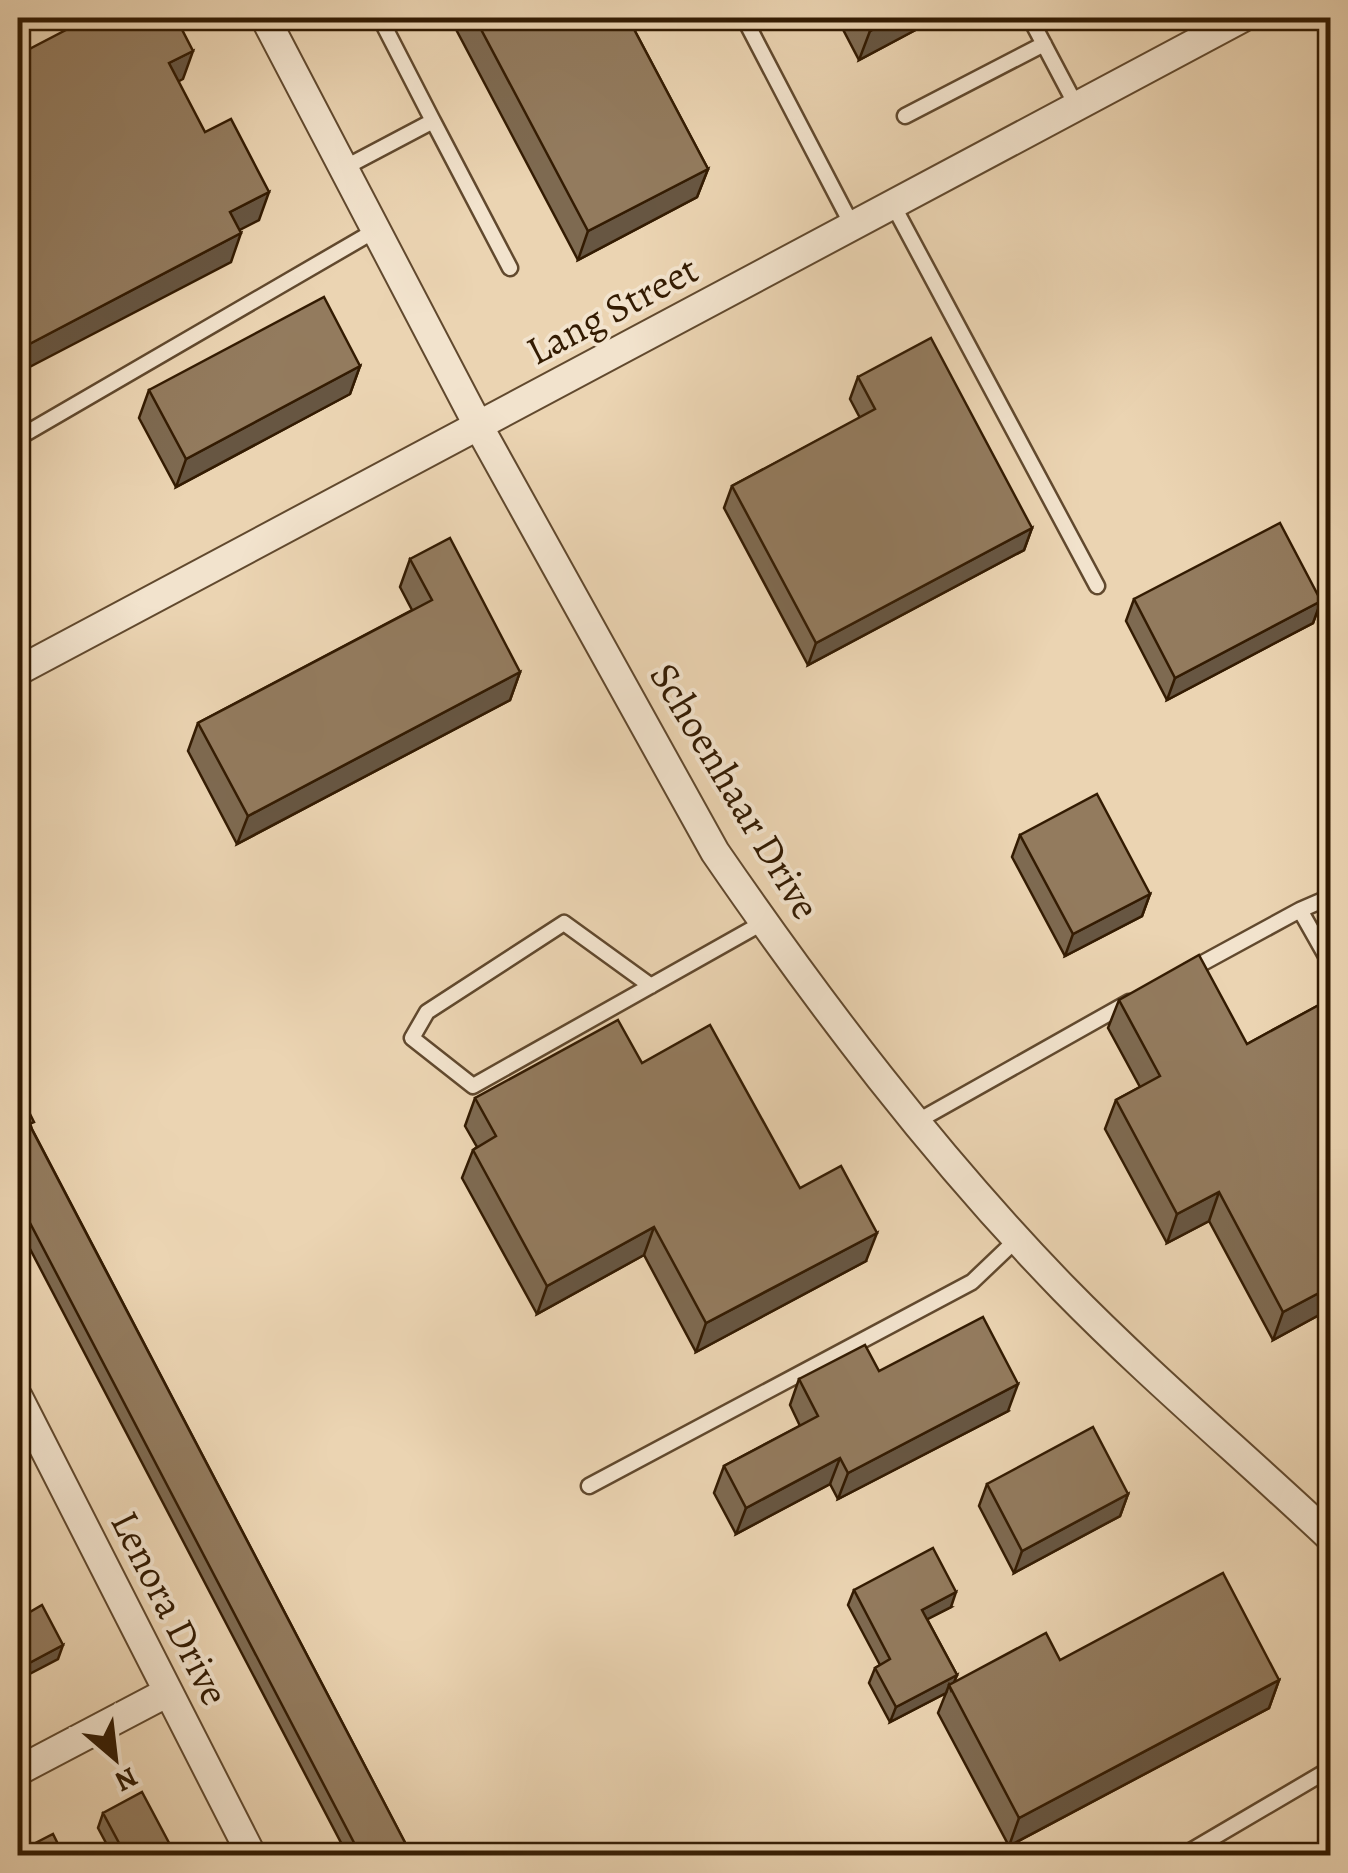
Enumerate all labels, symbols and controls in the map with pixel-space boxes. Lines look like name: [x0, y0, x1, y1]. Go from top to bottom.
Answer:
street label: Lang Street: [516, 242, 708, 378]
street label: Schoenhaar Drive: [637, 652, 833, 930]
street label: Lenora Drive: [98, 1501, 242, 1715]
north arrow: [65, 1708, 165, 1808]
text: N: [108, 1758, 144, 1801]

